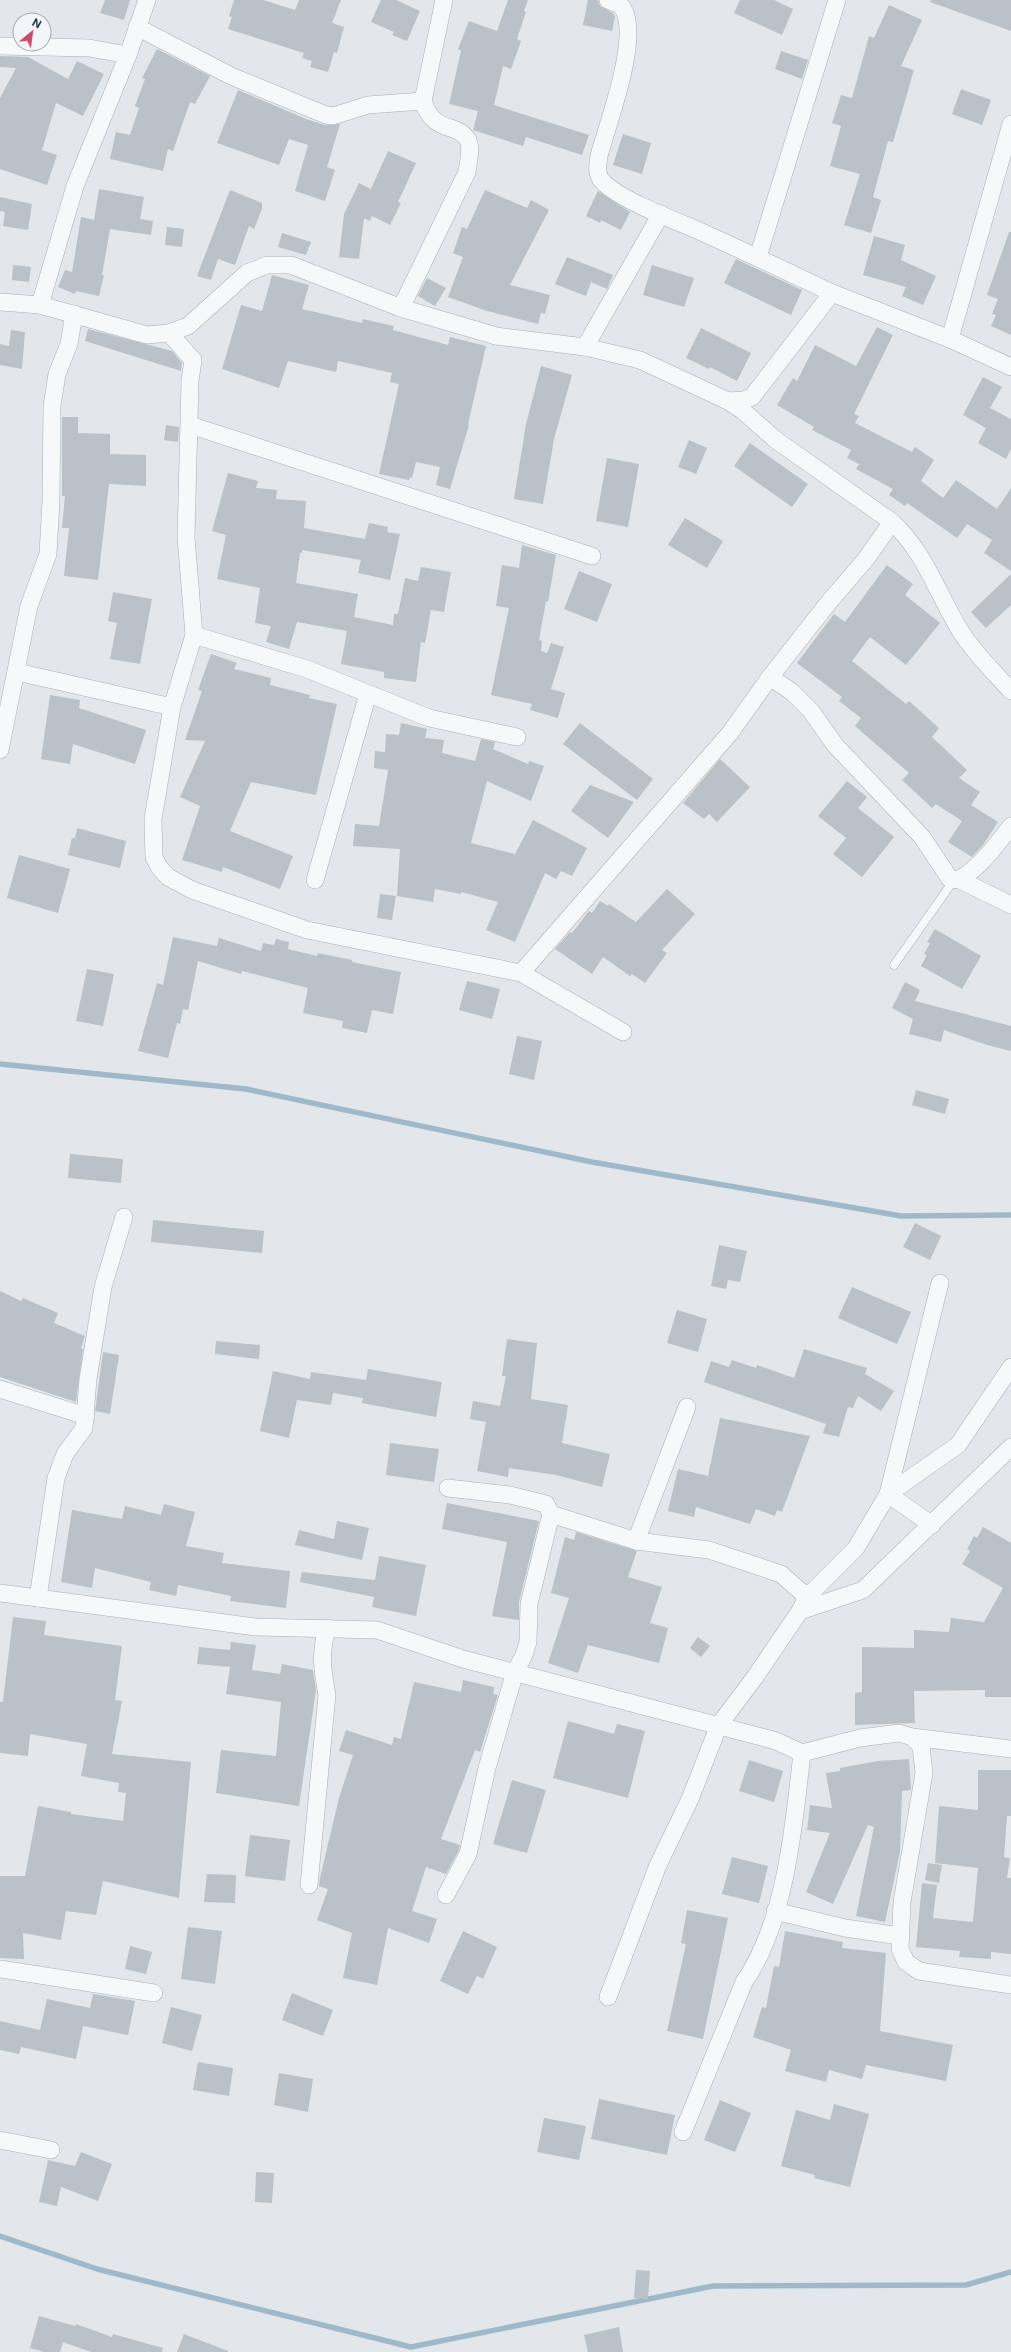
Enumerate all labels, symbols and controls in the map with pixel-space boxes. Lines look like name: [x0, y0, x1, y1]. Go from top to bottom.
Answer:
north arrow: [12, 12, 52, 52]
text: N: [30, 15, 44, 31]

